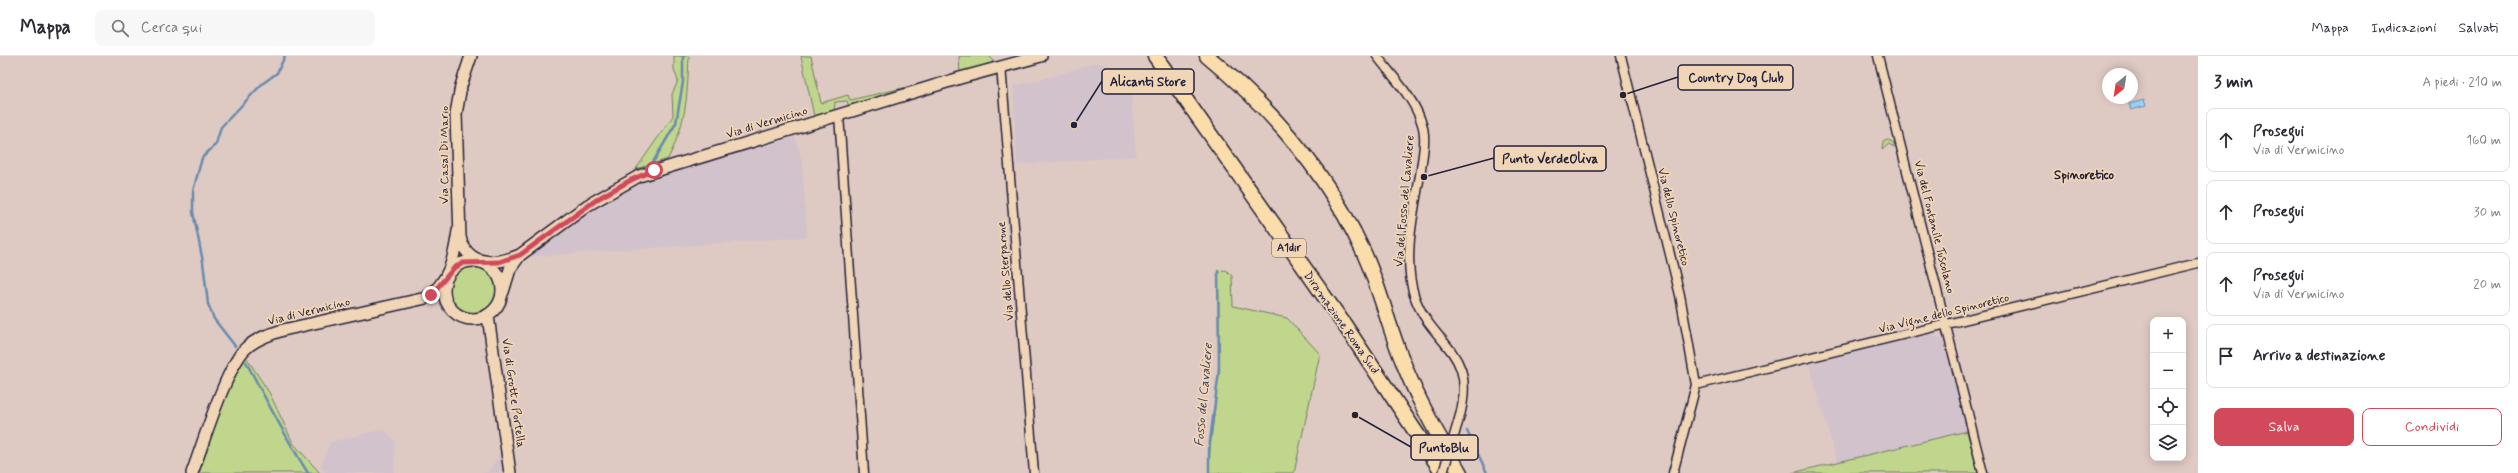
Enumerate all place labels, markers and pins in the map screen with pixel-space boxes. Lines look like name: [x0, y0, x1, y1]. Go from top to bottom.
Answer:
callout: Country Dog Club: [1678, 65, 1793, 90]
callout: Alicanti Store: [1102, 69, 1194, 94]
callout: Punto VerdeOliva: [1494, 146, 1606, 171]
callout: PuntoBlu: [1411, 435, 1478, 460]

